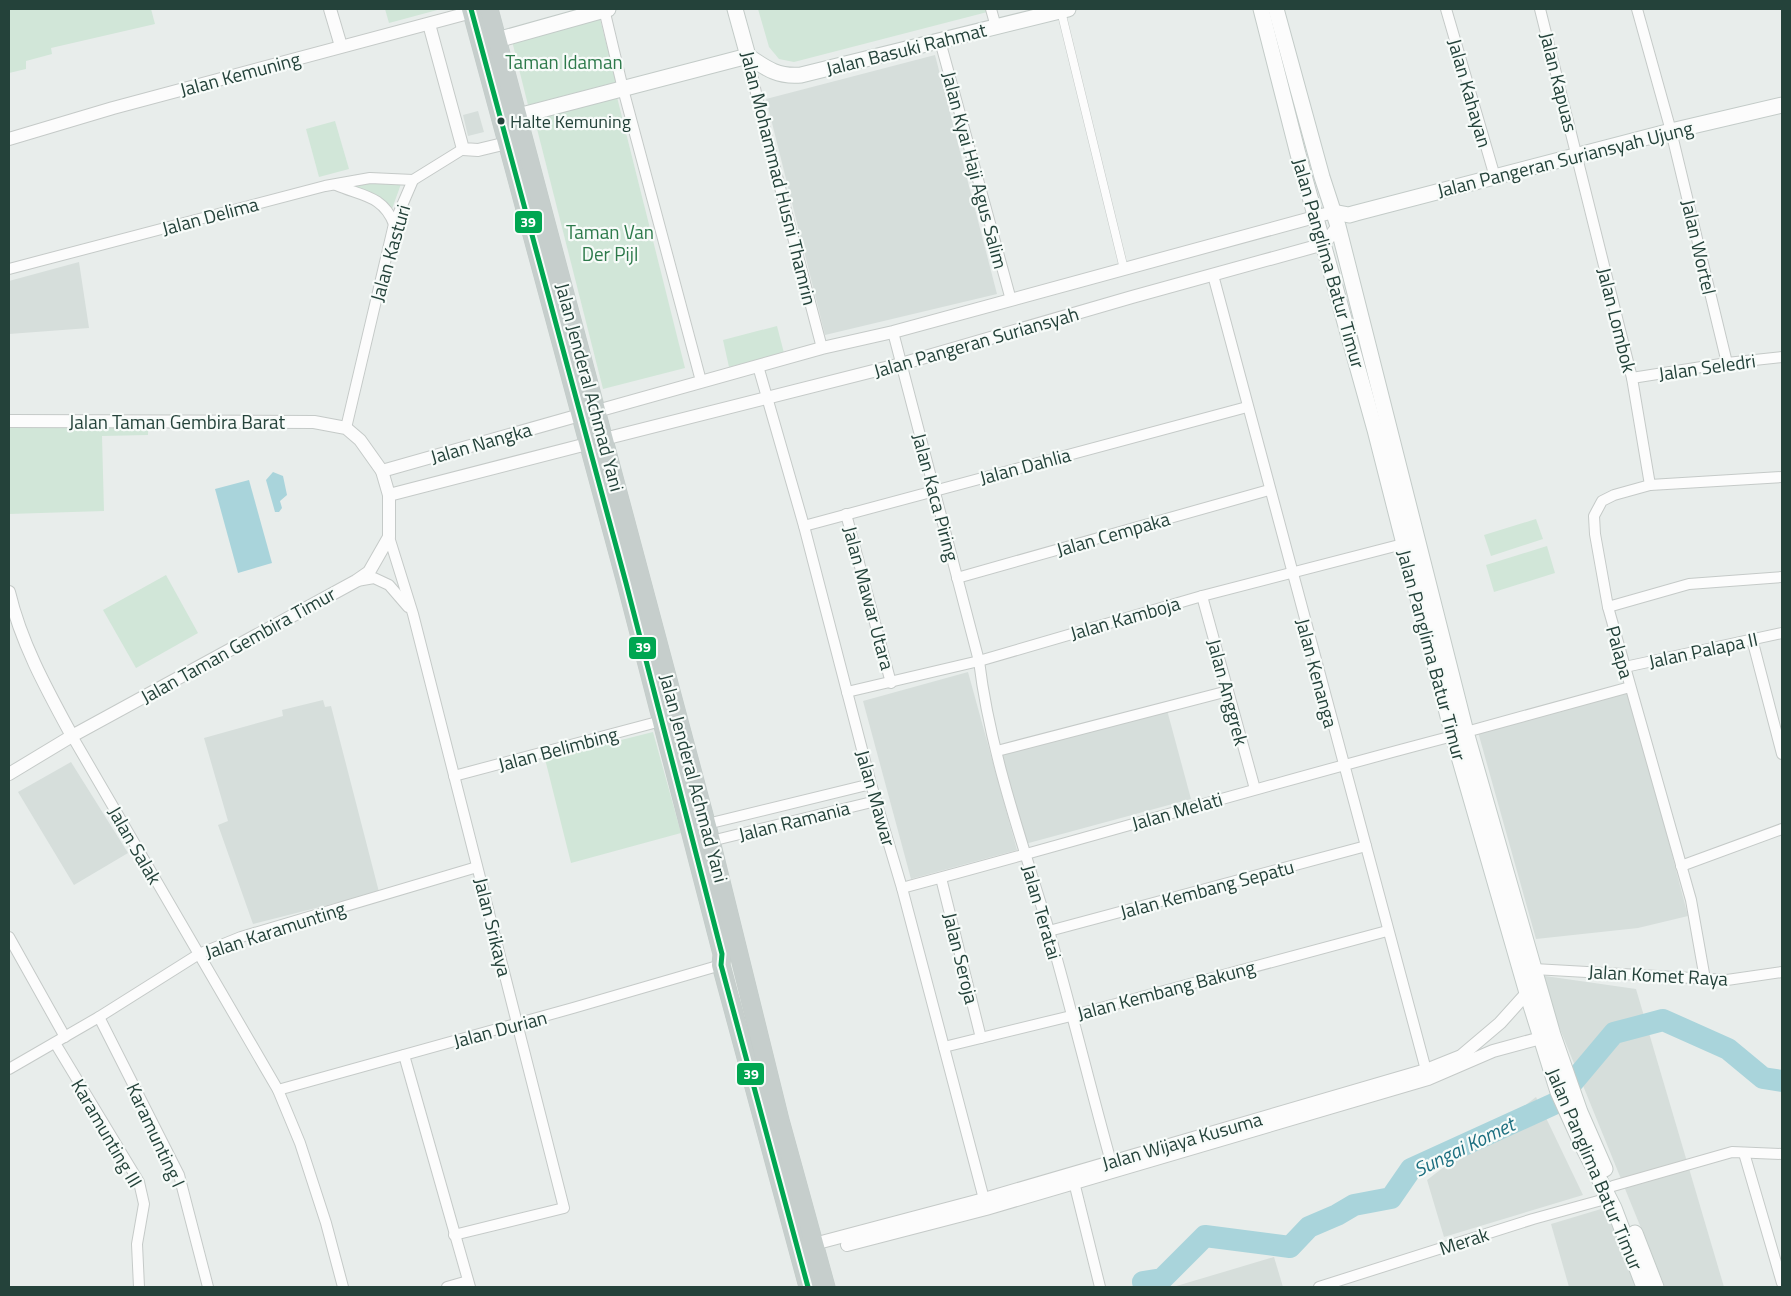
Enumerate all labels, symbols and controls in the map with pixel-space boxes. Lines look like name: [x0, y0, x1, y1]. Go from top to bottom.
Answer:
street label: Jalan Basuki Rahmat: [823, 14, 989, 82]
street label: Jalan Kapuas: [1533, 29, 1586, 135]
street label: Jalan Kahayan: [1441, 35, 1500, 151]
street label: Jalan Kemuning: [176, 43, 304, 104]
park label: Taman Idaman: [505, 47, 623, 76]
street label: Jalan Mohammad Husni Thamrin: [734, 48, 825, 308]
street label: Jalan Kyai Haji Agus Salim: [935, 68, 1016, 272]
place label: Halte Kemuning: [510, 108, 631, 135]
street label: Jalan Pangeran Suriansyah Ujung: [1434, 113, 1696, 204]
marker: Halte Kemuning: [496, 116, 506, 126]
street label: Jalan Panglima Batur Timur: [1286, 154, 1374, 372]
street label: Jalan Delima: [158, 189, 262, 242]
street label: Jalan Wortel: [1674, 196, 1725, 297]
street label: Jalan Kasturi: [362, 201, 417, 305]
line badge: 39: [514, 210, 543, 234]
text: 39: [520, 211, 536, 232]
park label: Taman Van Der Pijl: [566, 217, 654, 268]
street label: Jalan Lombok: [1590, 264, 1645, 375]
street label: Jalan Jenderal Achmad Yani: [549, 279, 632, 494]
street label: Jalan Pangeran Suriansyah: [870, 298, 1082, 385]
street label: Jalan Seledri: [1656, 345, 1757, 388]
street label: Jalan Taman Gembira Barat: [69, 407, 286, 436]
street label: Jalan Nangka: [427, 414, 535, 471]
street label: Jalan Kaca Piring: [905, 429, 968, 564]
street label: Jalan Dahlia: [976, 439, 1074, 492]
street label: Jalan Cempaka: [1053, 503, 1174, 564]
street label: Jalan Mawar Utara: [836, 523, 903, 674]
street label: Jalan Panglima Batur Timur: [1390, 546, 1475, 764]
street label: Jalan Taman Gembira Timur: [135, 579, 341, 710]
street label: Jalan Kamboja: [1066, 588, 1184, 647]
street label: Jalan Kenanga: [1289, 615, 1346, 731]
street label: Palapa: [1599, 622, 1642, 682]
street label: Jalan Palapa II: [1646, 624, 1760, 675]
street label: Jalan Anggrek: [1200, 635, 1257, 748]
line badge: 39: [628, 636, 657, 660]
text: 39: [635, 636, 651, 657]
street label: Jalan Jenderal Achmad Yani: [653, 670, 736, 885]
street label: Jalan Belimbing: [495, 719, 621, 778]
street label: Jalan Mawar: [849, 746, 904, 850]
street label: Jalan Melati: [1128, 784, 1226, 837]
street label: Jalan Ramania: [735, 793, 853, 848]
street label: Jalan Salak: [101, 800, 170, 889]
street label: Jalan Kembang Sepatu: [1117, 851, 1297, 926]
street label: Jalan Teratai: [1015, 861, 1070, 963]
street label: Jalan Srikaya: [467, 874, 520, 980]
street label: Jalan Karamunting: [201, 893, 349, 966]
street label: Jalan Seroja: [936, 909, 987, 1007]
street label: Jalan Kembang Bakung: [1074, 952, 1258, 1027]
street label: Jalan Komet Raya: [1587, 956, 1729, 993]
street label: Jalan Durian: [450, 1002, 550, 1055]
line badge: 39: [736, 1062, 765, 1086]
text: 39: [743, 1063, 759, 1084]
street label: Jalan Panglima Batur Timur: [1540, 1063, 1651, 1275]
street label: Karamunting III: [64, 1073, 150, 1193]
street label: Karamunting I: [120, 1078, 193, 1192]
street label: Jalan Wijaya Kusuma: [1098, 1104, 1266, 1177]
water label: Sungai Komet: [1408, 1108, 1522, 1184]
street label: Merak: [1435, 1219, 1492, 1262]

